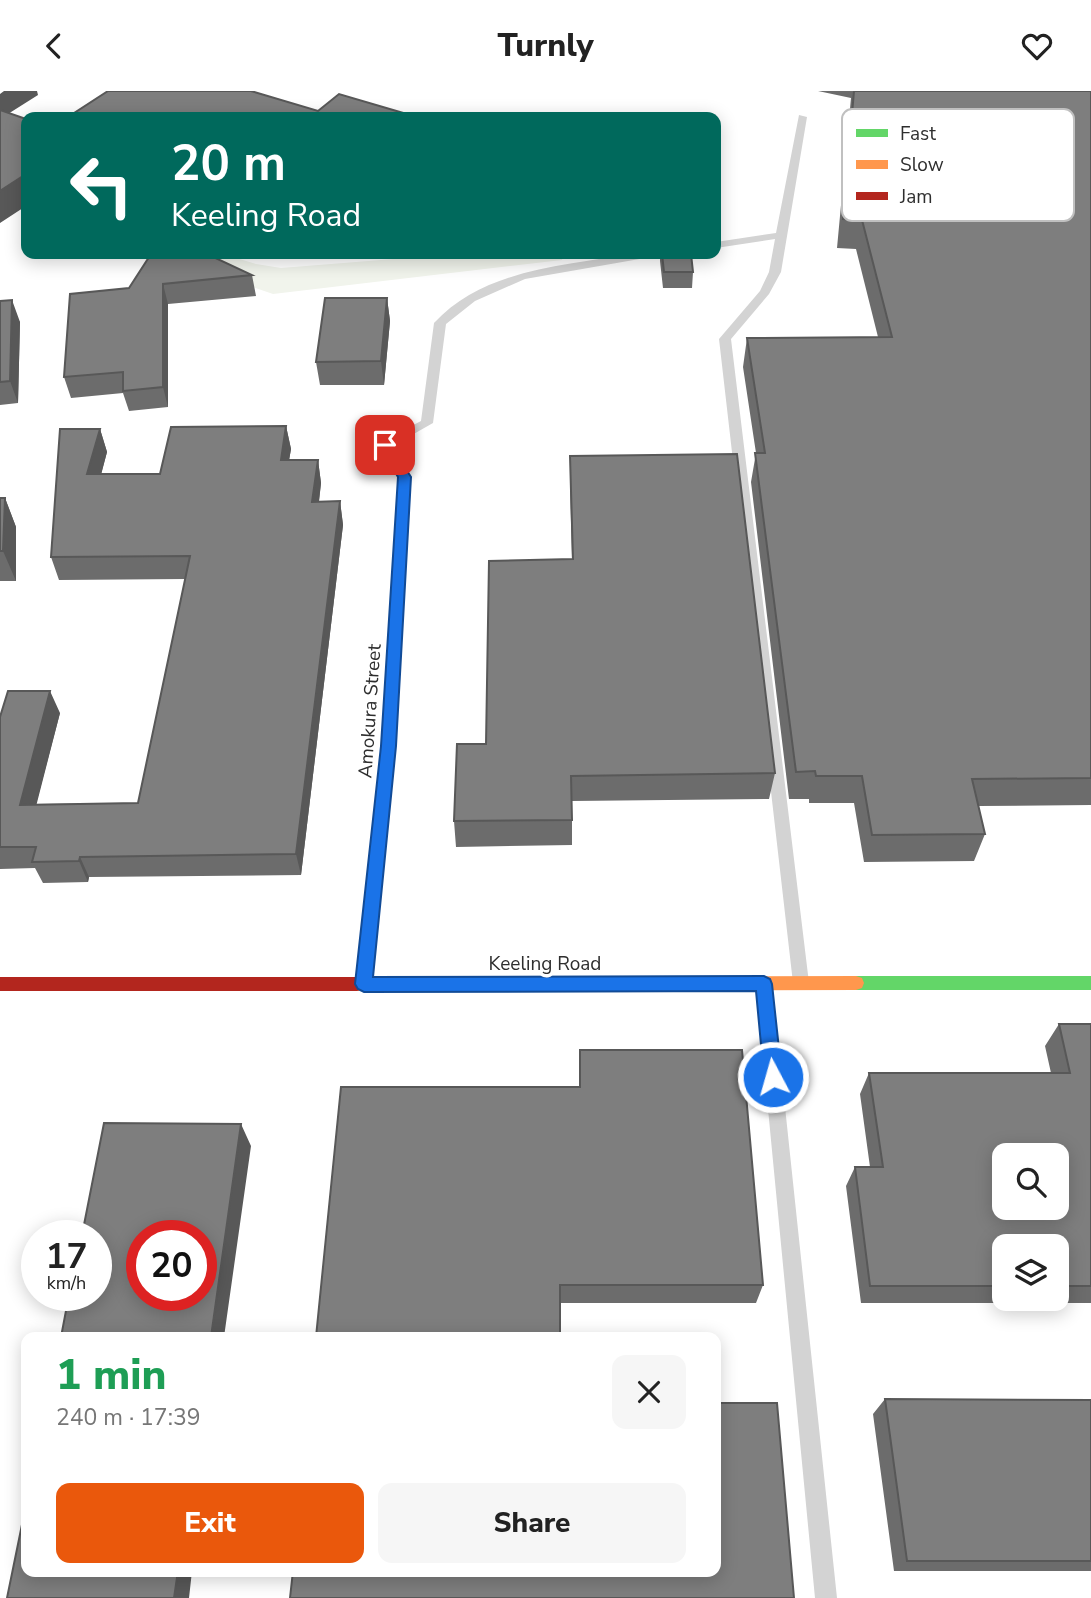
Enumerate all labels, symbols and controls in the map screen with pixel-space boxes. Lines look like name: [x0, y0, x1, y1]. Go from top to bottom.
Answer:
text: Turnly: [497, 24, 594, 67]
icon: back: [35, 27, 73, 65]
icon: heart: [1018, 27, 1056, 65]
legend: [842, 109, 1074, 221]
text: Fast: [900, 121, 936, 147]
text: 20 m: [171, 130, 286, 197]
icon: left: [56, 140, 147, 231]
text: Slow: [900, 152, 944, 178]
text: Jam: [899, 184, 933, 210]
text: Keeling Road: [171, 194, 361, 237]
pin: [355, 415, 415, 475]
icon: arrive: [366, 426, 404, 464]
street label: Amokura Street: [352, 643, 388, 779]
street label: Keeling Road: [489, 951, 601, 977]
position arrow: [736, 1040, 810, 1114]
map controls: [992, 1143, 1069, 1311]
button: search: [992, 1143, 1069, 1220]
speed limit sign: 20: [126, 1220, 217, 1311]
text: 17: [45, 1233, 88, 1280]
button: layers: [992, 1234, 1069, 1311]
text: km/h: [47, 1271, 86, 1295]
text: 1 min: [56, 1347, 166, 1404]
button: close: [612, 1355, 686, 1429]
text: 240 m · 17:39: [56, 1402, 201, 1433]
button: Exit: [56, 1483, 364, 1563]
button: Share: [378, 1483, 686, 1563]

